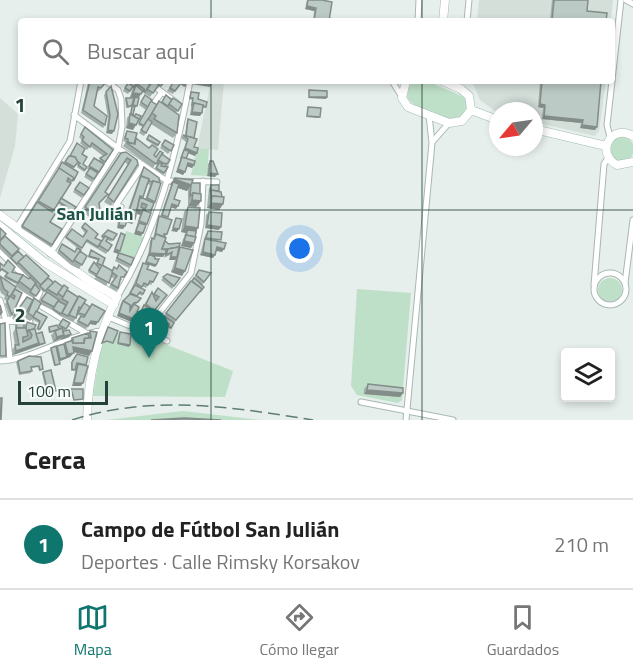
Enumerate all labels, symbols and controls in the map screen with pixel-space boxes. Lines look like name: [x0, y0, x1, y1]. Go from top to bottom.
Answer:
search box: [18, 18, 615, 84]
text: Buscar aquí: [87, 34, 195, 68]
icon: search: [39, 35, 72, 68]
text: 1: [14, 89, 26, 120]
north arrow: [489, 102, 543, 156]
district label: San Julián: [57, 200, 133, 227]
your location: [285, 234, 314, 263]
text: 2: [14, 299, 26, 330]
pin: 1: [130, 308, 168, 358]
map controls: [561, 348, 615, 402]
button: layers: [561, 348, 615, 402]
scale bar: [18, 378, 108, 406]
text: 100 m: [27, 379, 71, 403]
text: Cerca: [24, 440, 86, 479]
text: Campo de Fútbol San Julián: [81, 512, 339, 546]
text: 1: [38, 529, 49, 560]
text: 210 m: [554, 529, 609, 560]
text: Deportes · Calle Rimsky Korsakov: [81, 546, 360, 577]
tab: Mapa: [74, 601, 112, 661]
tab: Cómo llegar: [259, 601, 339, 661]
tab: Guardados: [487, 601, 559, 661]

